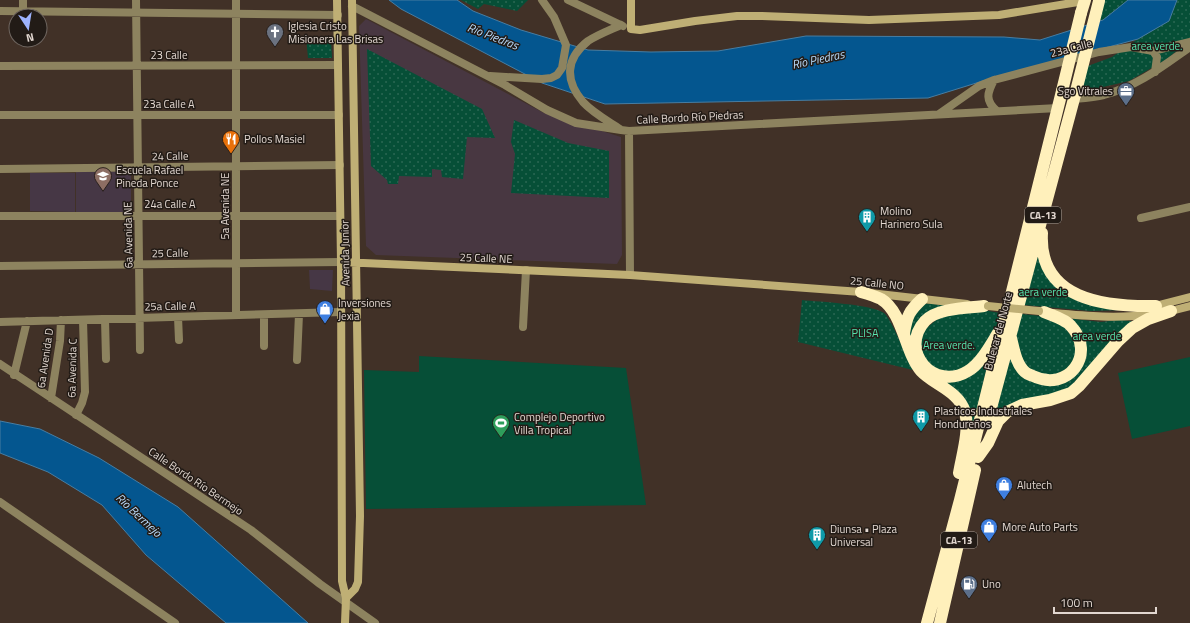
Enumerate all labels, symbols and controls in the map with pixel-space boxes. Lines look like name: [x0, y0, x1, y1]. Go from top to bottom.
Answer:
north arrow: [8, 8, 48, 48]
place label: Iglesia Cristo Misionera Las Brisas: [288, 18, 383, 47]
water label: Río Piedras: [465, 18, 522, 55]
church icon: Iglesia Cristo Misionera Las Brisas: [265, 22, 285, 47]
text: N: [25, 29, 35, 46]
street label: 23a Calle: [1048, 35, 1094, 61]
park label: area verde.: [1132, 38, 1182, 54]
water label: Río Piedras: [790, 44, 847, 74]
street label: 23 Calle: [151, 47, 188, 63]
office icon: Sgo Vitrales: [1116, 81, 1136, 106]
place label: Sgo Vitrales: [1058, 83, 1113, 99]
street label: 23a Calle A: [143, 96, 195, 112]
street label: Calle Bordo Río Piedras: [636, 106, 744, 128]
restaurant icon: Pollos Masiel: [221, 129, 241, 154]
place label: Pollos Masiel: [244, 131, 305, 147]
street label: 24 Calle: [151, 148, 189, 164]
place label: Escuela Rafael Pineda Ponce: [116, 162, 183, 191]
school or university icon: Escuela Rafael Pineda Ponce: [93, 166, 113, 191]
street label: 5a Avenida NE: [217, 173, 233, 239]
street label: 24a Calle A: [144, 196, 196, 212]
street label: 6a Avenida NE: [119, 201, 137, 269]
place label: Molino Harinero Sula: [880, 203, 943, 232]
building icon: Molino Harinero Sula: [857, 207, 877, 232]
road number: CA-13: [1025, 207, 1061, 223]
street label: Avenida Junior: [336, 220, 354, 286]
street label: 25 Calle: [151, 245, 189, 261]
street label: 25 Calle NE: [459, 249, 513, 267]
street label: 25 Calle NO: [849, 272, 905, 294]
park label: aera verde: [1019, 284, 1068, 300]
street label: Bulevar del Norte: [980, 290, 1016, 372]
place label: Inversiones Jexia: [338, 295, 391, 324]
street label: 25a Calle A: [144, 298, 196, 314]
shop icon: Inversiones Jexia: [315, 299, 335, 324]
park label: PLISA: [852, 325, 879, 341]
street label: 6a Avenida D: [33, 327, 57, 389]
park label: area verde: [1073, 328, 1122, 344]
park label: Area verde.: [923, 337, 975, 353]
street label: 6a Avenida C: [63, 338, 81, 398]
place label: Plasticos Industriales Hondureños: [934, 403, 1032, 432]
building icon: Plasticos Industriales Hondureños: [911, 407, 931, 432]
place label: Complejo Deportivo Villa Tropical: [514, 409, 605, 438]
sports icon: Complejo Deportivo Villa Tropical: [491, 413, 511, 438]
street label: Calle Bordo Río Bermejo: [145, 443, 247, 519]
shop icon: Alutech: [994, 475, 1014, 500]
place label: Alutech: [1017, 477, 1052, 493]
water label: Río Bermejo: [112, 489, 167, 542]
shop icon: More Auto Parts: [979, 517, 999, 542]
place label: More Auto Parts: [1002, 519, 1078, 535]
place label: Diunsa • Plaza Universal: [830, 521, 898, 550]
building icon: Diunsa • Plaza Universal: [807, 525, 827, 550]
road number: CA-13: [941, 532, 977, 548]
fuel station icon: Uno: [959, 574, 979, 599]
place label: Uno: [982, 576, 1001, 592]
scale bar: [1054, 589, 1156, 615]
text: 100 m: [1060, 593, 1093, 612]

